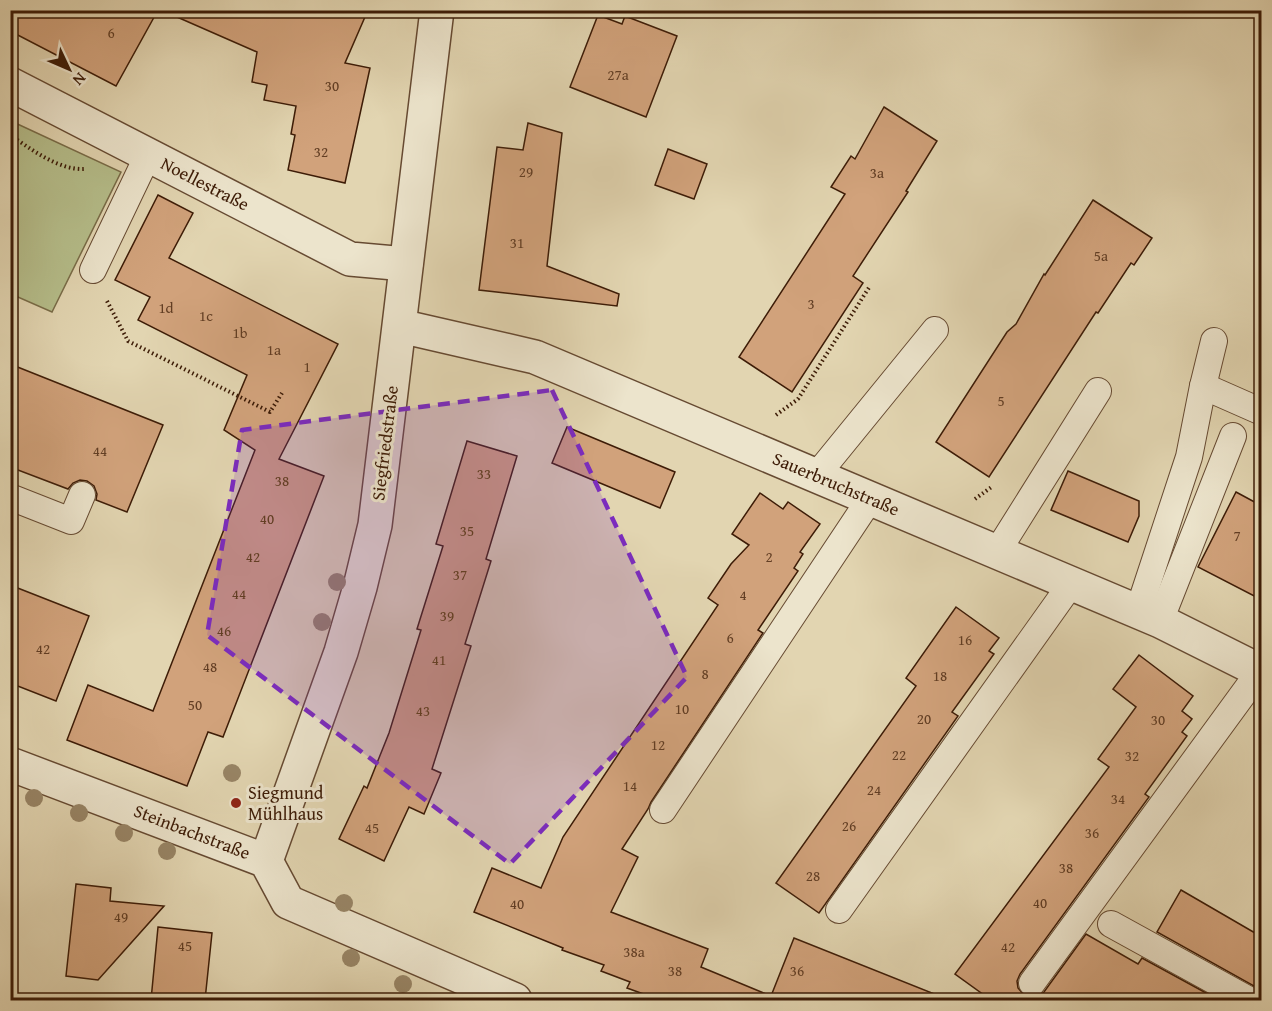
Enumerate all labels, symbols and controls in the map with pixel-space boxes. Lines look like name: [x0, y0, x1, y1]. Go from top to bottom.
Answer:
house number: 6: [107, 22, 115, 43]
north arrow: [39, 39, 99, 99]
house number: 27a: [607, 64, 629, 85]
text: N: [67, 67, 92, 92]
house number: 30: [325, 75, 339, 96]
house number: 32: [314, 141, 328, 162]
street label: Noellestraße: [156, 150, 254, 217]
house number: 29: [519, 161, 533, 182]
house number: 3a: [870, 162, 884, 183]
house number: 31: [510, 232, 524, 253]
house number: 5a: [1094, 245, 1108, 266]
house number: 3: [807, 293, 815, 314]
house number: 1d: [158, 297, 174, 318]
house number: 1c: [199, 305, 213, 326]
house number: 1b: [233, 322, 248, 343]
house number: 1a: [267, 339, 281, 360]
house number: 1: [303, 356, 311, 377]
street label: Siegfriedstraße: [364, 384, 405, 502]
house number: 5: [997, 390, 1005, 411]
house number: 44: [93, 440, 107, 461]
street label: Sauerbruchstraße: [769, 445, 904, 522]
house number: 33: [477, 463, 491, 484]
house number: 38: [275, 470, 289, 491]
house number: 40: [260, 508, 274, 529]
house number: 35: [460, 520, 474, 541]
house number: 7: [1233, 525, 1241, 546]
house number: 42: [246, 546, 260, 567]
house number: 2: [765, 546, 773, 567]
house number: 37: [453, 564, 467, 585]
house number: 44: [232, 583, 246, 604]
house number: 4: [739, 584, 747, 605]
house number: 39: [440, 605, 454, 626]
house number: 46: [217, 620, 231, 641]
house number: 6: [726, 627, 734, 648]
house number: 16: [958, 629, 972, 650]
house number: 42: [36, 638, 50, 659]
house number: 41: [432, 649, 446, 670]
house number: 48: [203, 656, 217, 677]
house number: 8: [701, 663, 709, 684]
house number: 18: [933, 665, 947, 686]
house number: 50: [188, 694, 202, 715]
house number: 10: [675, 698, 689, 719]
house number: 43: [416, 700, 430, 721]
house number: 20: [917, 708, 931, 729]
house number: 30: [1151, 709, 1165, 730]
house number: 12: [651, 734, 665, 755]
house number: 22: [892, 744, 906, 765]
house number: 32: [1125, 745, 1139, 766]
house number: 14: [623, 775, 637, 796]
place label: Siegmund Mühlhaus: [248, 779, 324, 827]
house number: 24: [867, 779, 881, 800]
house number: 34: [1111, 788, 1125, 809]
marker: Siegmund Mühlhaus: [229, 796, 243, 810]
street label: Steinbachstraße: [130, 797, 254, 866]
house number: 26: [842, 815, 856, 836]
house number: 45: [365, 817, 379, 838]
house number: 36: [1085, 822, 1099, 843]
house number: 38: [1059, 857, 1073, 878]
house number: 28: [806, 865, 820, 886]
house number: 40: [1033, 892, 1047, 913]
house number: 40: [510, 893, 524, 914]
house number: 49: [114, 906, 128, 927]
house number: 45: [178, 935, 192, 956]
house number: 42: [1001, 936, 1015, 957]
house number: 38a: [623, 941, 645, 962]
house number: 38: [668, 960, 682, 981]
house number: 36: [790, 960, 804, 981]

